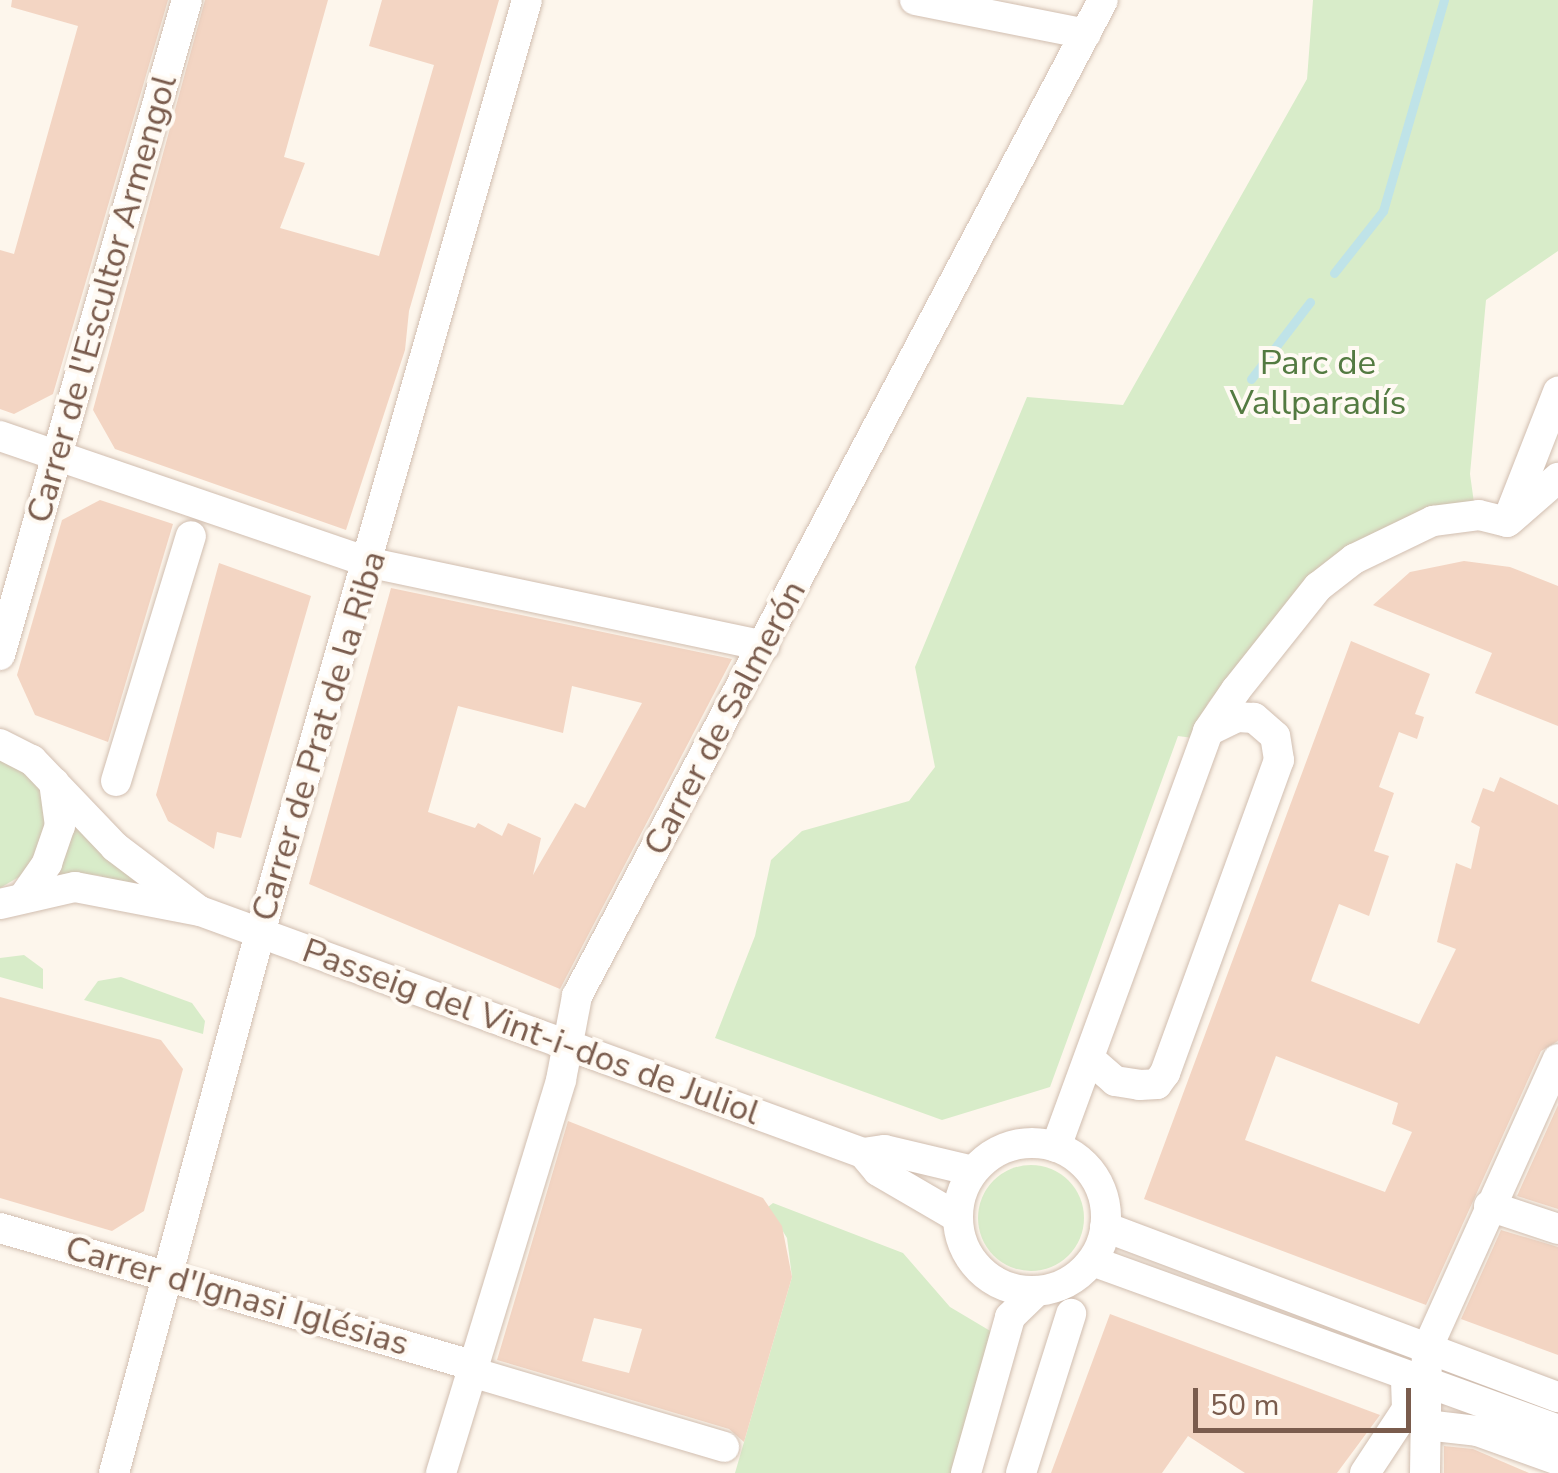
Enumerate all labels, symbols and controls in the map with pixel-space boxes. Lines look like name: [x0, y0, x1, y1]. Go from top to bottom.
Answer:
street label: Carrer de l'Escultor Armengol: [18, 70, 186, 528]
park label: Parc de Vallparadís: [1230, 342, 1406, 424]
street label: Carrer de Prat de la Riba: [243, 546, 395, 926]
street label: Carrer de Salmerón: [635, 573, 815, 863]
street label: Passeig del Vint-i-dos de Juliol: [297, 930, 765, 1134]
street label: Carrer d'Ignasi Iglésias: [61, 1227, 413, 1365]
scale bar: [1198, 1368, 1416, 1430]
text: 50 m: [1210, 1385, 1279, 1426]

